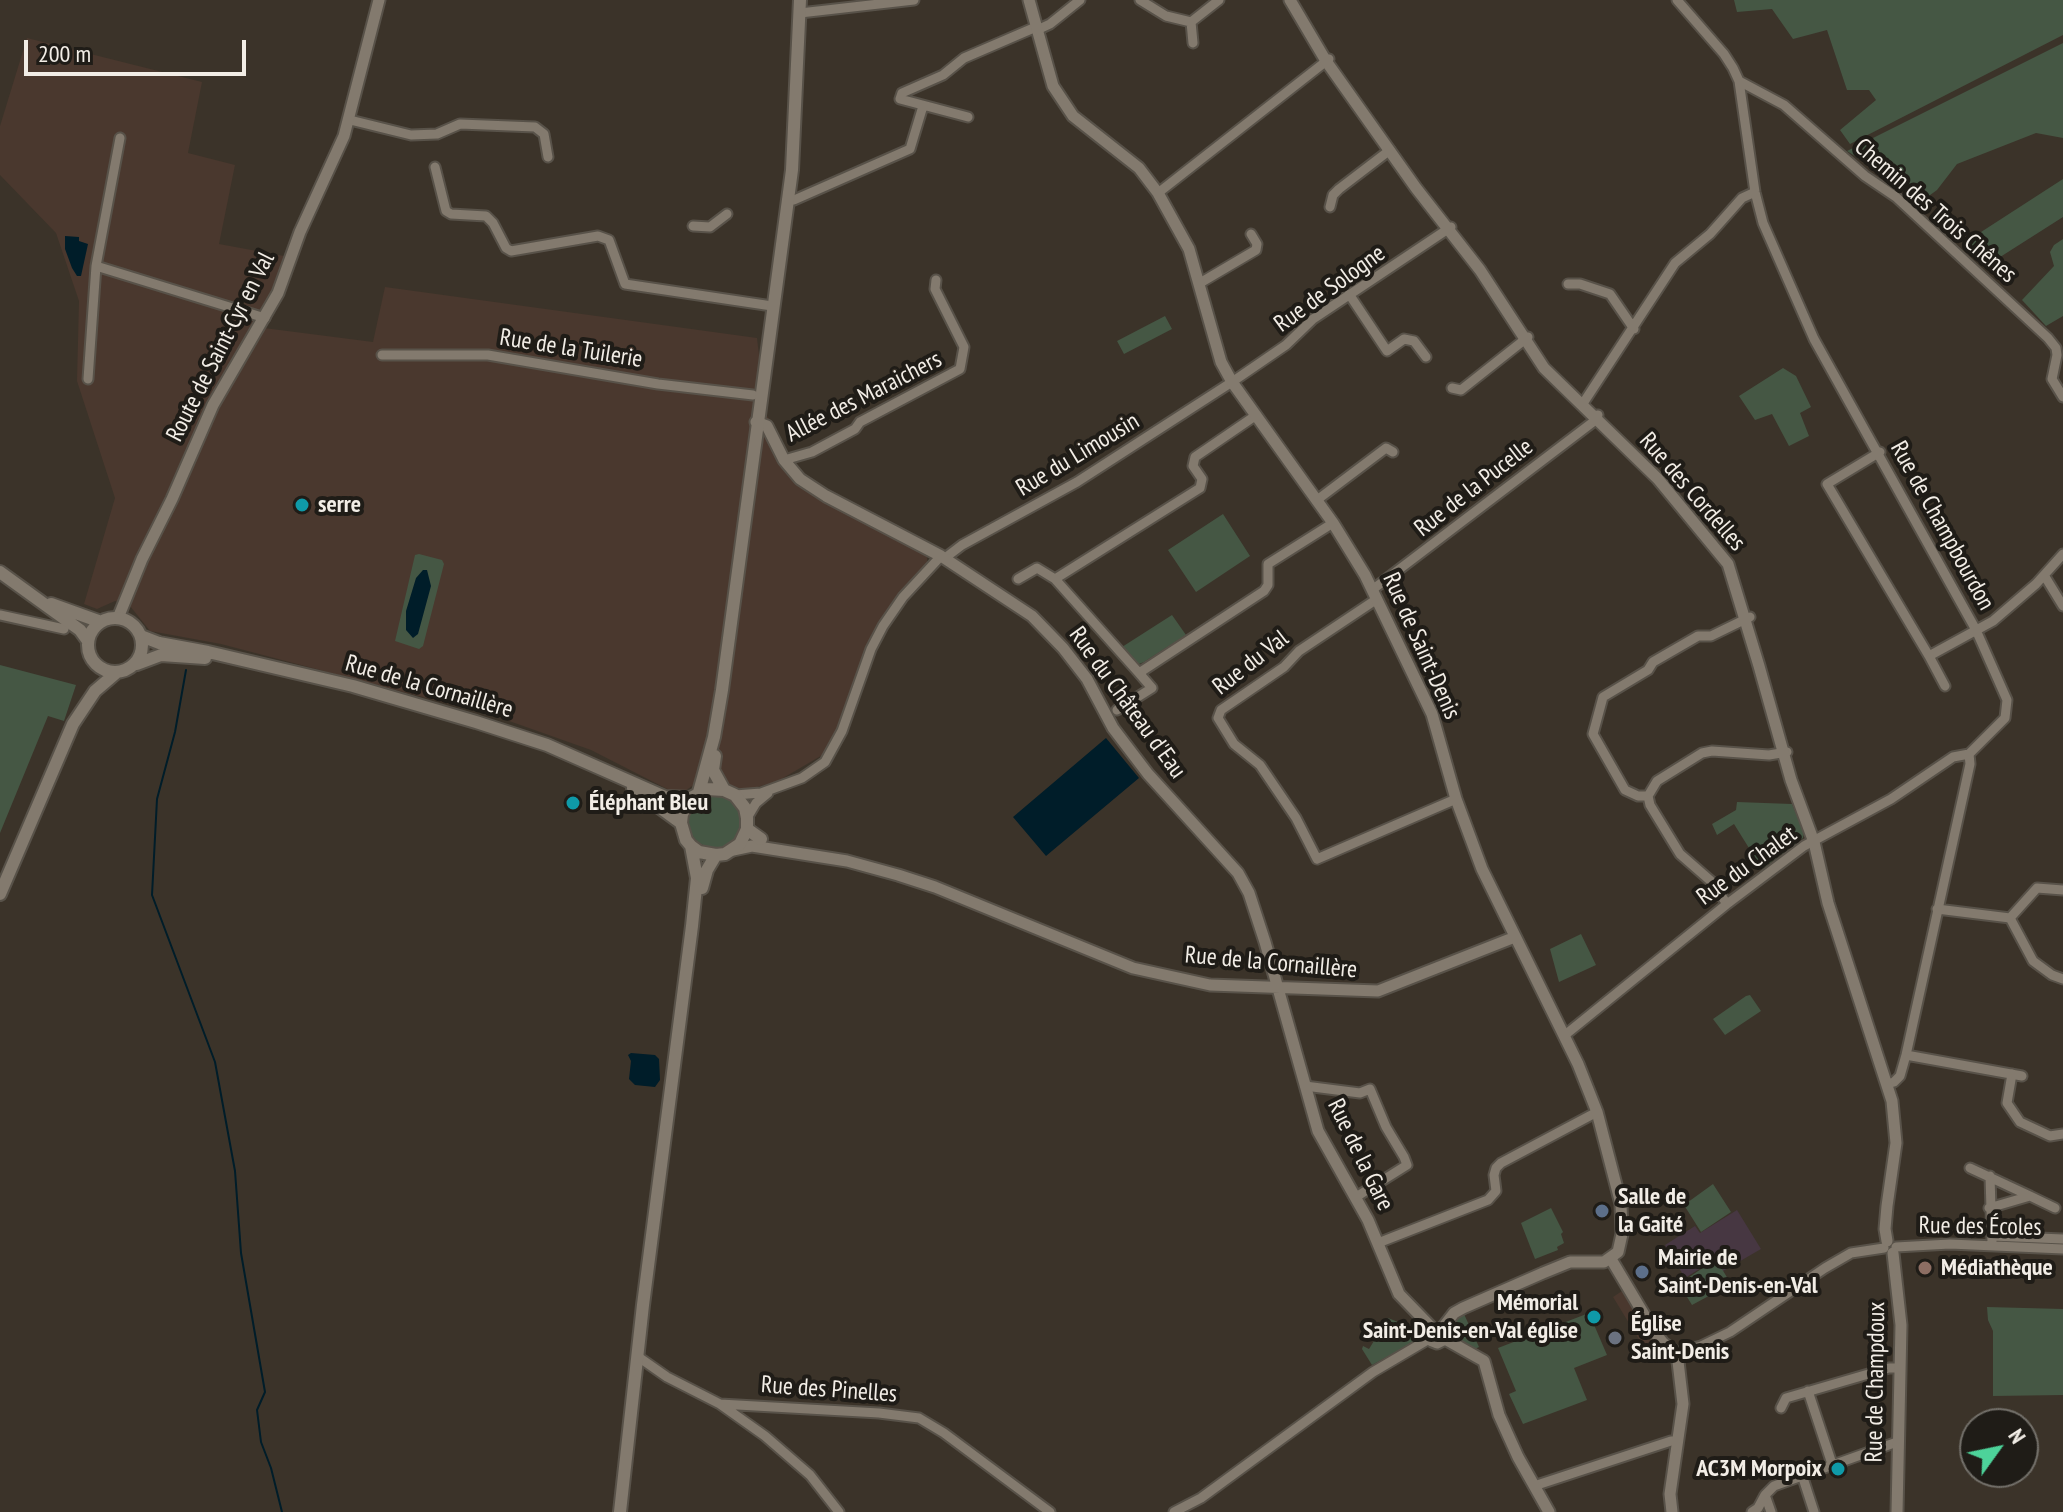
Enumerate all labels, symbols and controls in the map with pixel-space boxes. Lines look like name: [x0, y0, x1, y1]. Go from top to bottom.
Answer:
scale bar: [28, 24, 250, 74]
text: 200 m: [38, 38, 91, 69]
street label: Chemin des Trois Chênes: [1848, 133, 2022, 289]
street label: Rue de Sologne: [1269, 239, 1391, 339]
street label: Route de Saint-Cyr en Val: [161, 248, 281, 446]
street label: Rue de la Tuilerie: [498, 324, 644, 374]
street label: Allée des Maraichers: [781, 345, 947, 449]
street label: Rue du Limousin: [1011, 407, 1145, 503]
street label: Rue des Cordelles: [1633, 427, 1751, 557]
street label: Rue de la Pucelle: [1409, 433, 1539, 543]
street label: Rue de Champbourdon: [1884, 437, 2000, 615]
place label: serre: [318, 491, 361, 519]
marker: serre: [293, 496, 311, 514]
street label: Rue de Saint-Denis: [1376, 568, 1466, 724]
street label: Rue du Château d'Eau: [1062, 622, 1192, 784]
street label: Rue du Val: [1207, 625, 1295, 701]
street label: Rue de la Cornaillère: [342, 649, 516, 725]
place label: Éléphant Bleu: [589, 789, 708, 817]
marker: Éléphant Bleu: [564, 794, 582, 812]
street label: Rue du Chalet: [1692, 820, 1802, 912]
street label: Rue de la Cornaillère: [1184, 941, 1358, 985]
street label: Rue de la Gare: [1321, 1095, 1399, 1215]
place label: Salle de la Gaité: [1618, 1183, 1686, 1239]
marker: Salle de la Gaité: [1593, 1202, 1611, 1220]
street label: Rue des Écoles: [1918, 1212, 2042, 1242]
place label: Mairie de Saint-Denis-en-Val: [1658, 1244, 1818, 1300]
place label: Médiathèque: [1941, 1254, 2053, 1282]
marker: Médiathèque: [1916, 1259, 1934, 1277]
marker: Mairie de Saint-Denis-en-Val: [1633, 1263, 1651, 1281]
place label: Mémorial Saint-Denis-en-Val église: [1363, 1289, 1578, 1345]
street label: Rue de Champdoux: [1860, 1301, 1892, 1463]
marker: Mémorial Saint-Denis-en-Val église: [1585, 1308, 1603, 1326]
place label: Église Saint-Denis: [1631, 1310, 1729, 1366]
marker: Église Saint-Denis: [1606, 1329, 1624, 1347]
street label: Rue des Pinelles: [760, 1371, 898, 1409]
north arrow: [1959, 1408, 2039, 1488]
text: N: [2002, 1423, 2032, 1449]
place label: AC3M Morpoix: [1696, 1455, 1822, 1483]
marker: AC3M Morpoix: [1829, 1460, 1847, 1478]

